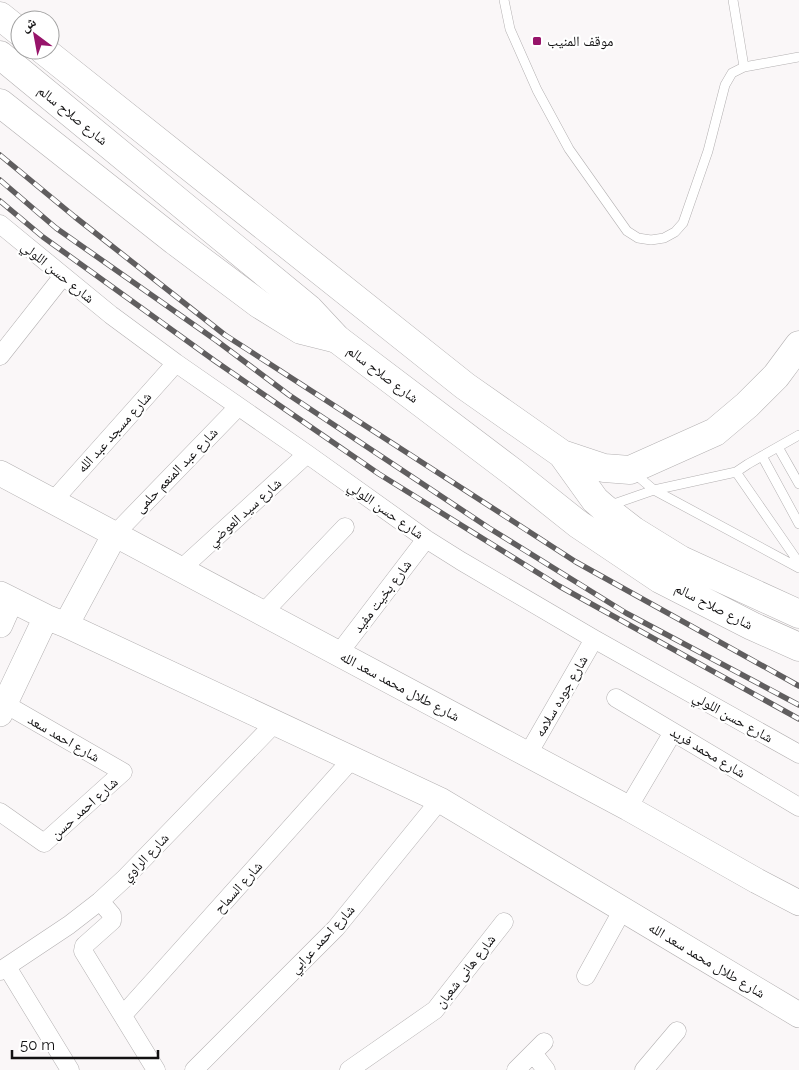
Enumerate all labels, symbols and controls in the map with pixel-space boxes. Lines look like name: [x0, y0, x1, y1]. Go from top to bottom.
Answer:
north arrow: [10, 10, 60, 60]
text: ش: [18, 13, 39, 36]
place label: موقف المنيب: [547, 33, 613, 50]
marker: موقف المنيب: [531, 35, 543, 47]
street label: شارع صلاح سالم: [34, 82, 111, 150]
street label: شارع حسن اللولي: [16, 238, 98, 309]
street label: شارع صلاح سالم: [343, 342, 422, 408]
street label: شارع مسجد عبد الله: [74, 388, 156, 477]
street label: شارع عبد المنعم حلمى: [131, 424, 222, 517]
street label: شارع سيد العوضي: [204, 475, 287, 552]
street label: شارع حسن اللولي: [343, 478, 427, 545]
street label: شارع بخيت مفيد: [349, 556, 416, 637]
street label: شارع صلاح سالم: [671, 580, 756, 634]
street label: شارع طلال محمد سعد الله: [337, 648, 462, 726]
street label: شارع جوده سلامه: [531, 653, 592, 740]
street label: شارع حسن اللولي: [688, 688, 776, 749]
street label: شارع احمد سعد: [24, 711, 103, 767]
street label: شارع محمد فريد: [666, 723, 748, 782]
street label: شارع احمد حسن: [47, 774, 122, 844]
street label: شارع الراوي: [118, 830, 174, 887]
street label: شارع السماح: [211, 858, 267, 917]
street label: شارع احمد عرابي: [286, 901, 360, 979]
street label: شارع طلال محمد سعد الله: [645, 919, 768, 1003]
street label: شارع هانى شعبان: [431, 931, 500, 1012]
scale bar: [12, 1028, 159, 1060]
text: 50 m: [20, 1036, 55, 1054]

